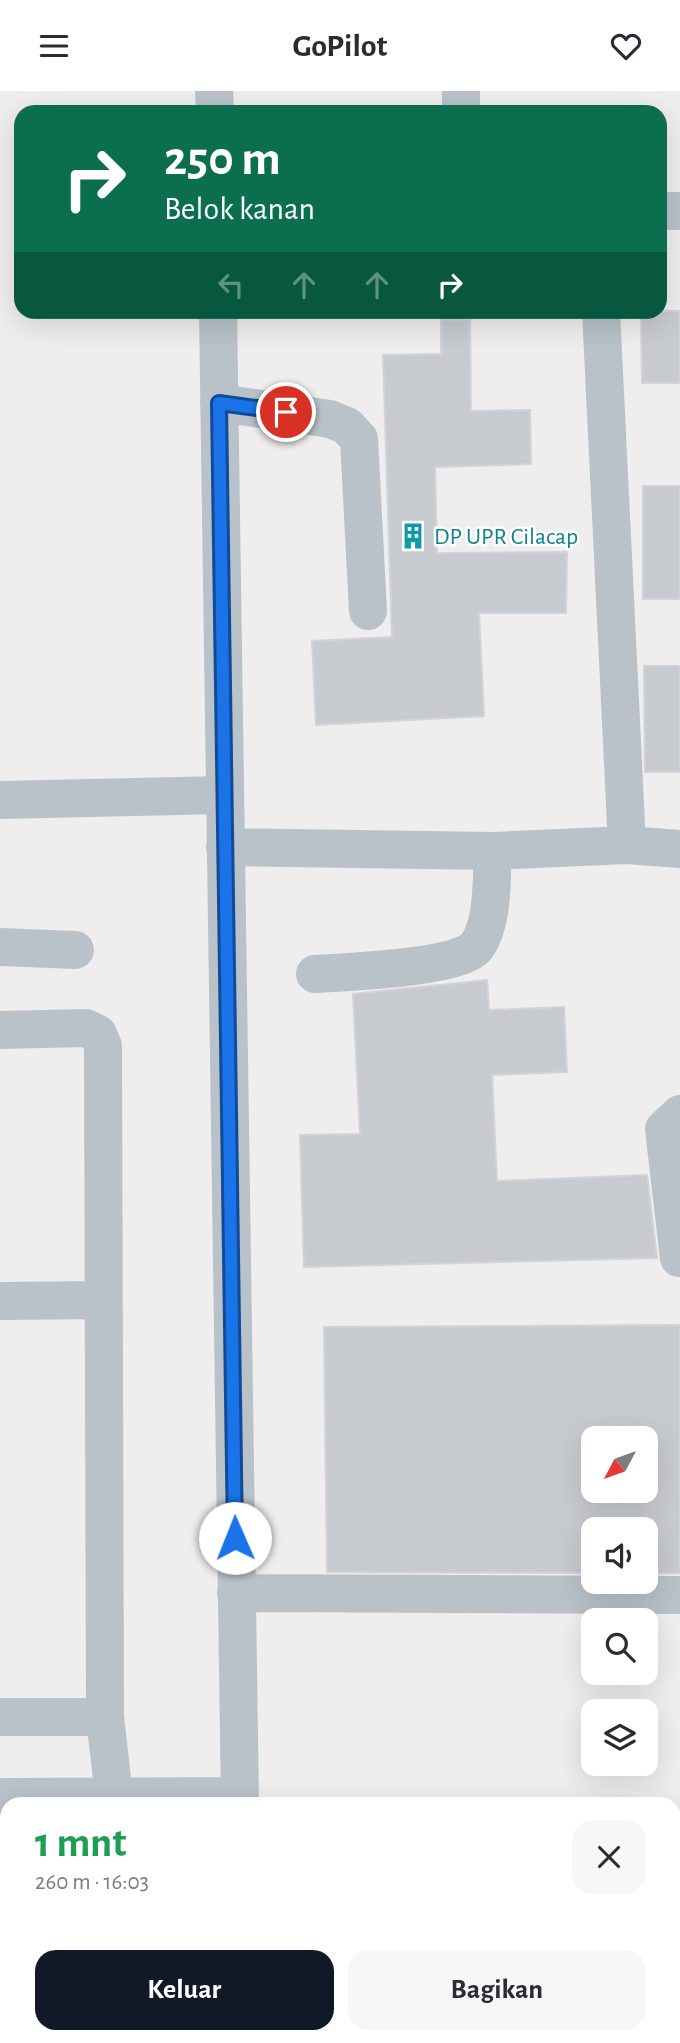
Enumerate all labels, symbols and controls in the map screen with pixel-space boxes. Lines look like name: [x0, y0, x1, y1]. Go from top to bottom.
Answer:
icon: menu: [35, 27, 73, 65]
icon: heart: [607, 27, 645, 65]
text: GoPilot: [293, 30, 387, 62]
icon: right: [49, 133, 140, 224]
text: 250 m: [164, 135, 281, 184]
text: Belok kanan: [164, 193, 315, 225]
icon: left: [212, 266, 250, 304]
icon: ahead: [285, 266, 323, 304]
icon: ahead: [358, 266, 396, 304]
icon: right: [431, 266, 469, 304]
pin: [256, 382, 316, 442]
icon: arrive: [267, 393, 305, 431]
building icon: DP UPR Cilacap: [398, 521, 428, 551]
place label: DP UPR Cilacap: [434, 525, 578, 549]
north arrow: [581, 1426, 658, 1503]
map controls: [581, 1426, 658, 1776]
position arrow: [198, 1501, 272, 1575]
button: sound: [581, 1517, 658, 1594]
button: search: [581, 1608, 658, 1685]
button: layers: [581, 1699, 658, 1776]
button: close: [572, 1820, 646, 1894]
text: 1 mnt: [35, 1822, 127, 1864]
text: 260 m · 16:03: [35, 1871, 149, 1894]
button: Keluar: [35, 1950, 334, 2030]
button: Bagikan: [348, 1950, 646, 2030]

